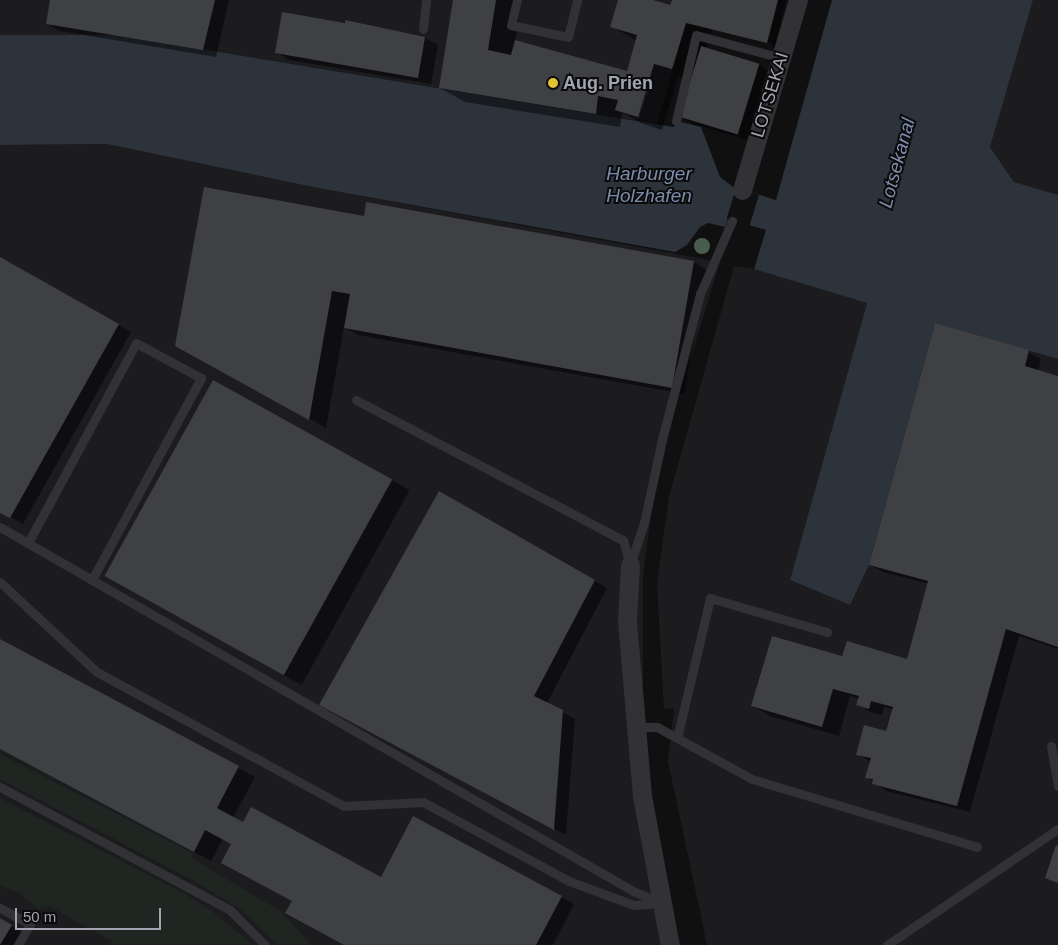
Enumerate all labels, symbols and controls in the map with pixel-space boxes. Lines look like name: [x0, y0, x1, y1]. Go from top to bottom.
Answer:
street label: LOTSEKAI: [747, 50, 793, 140]
place label: Aug. Prien: [563, 72, 653, 94]
marker: Aug. Prien: [547, 77, 559, 89]
water label: Lotsekanal: [874, 116, 920, 210]
water label: Harburger Holzhafen: [606, 163, 692, 207]
scale bar: [18, 898, 164, 930]
text: 50 m: [23, 908, 56, 925]

